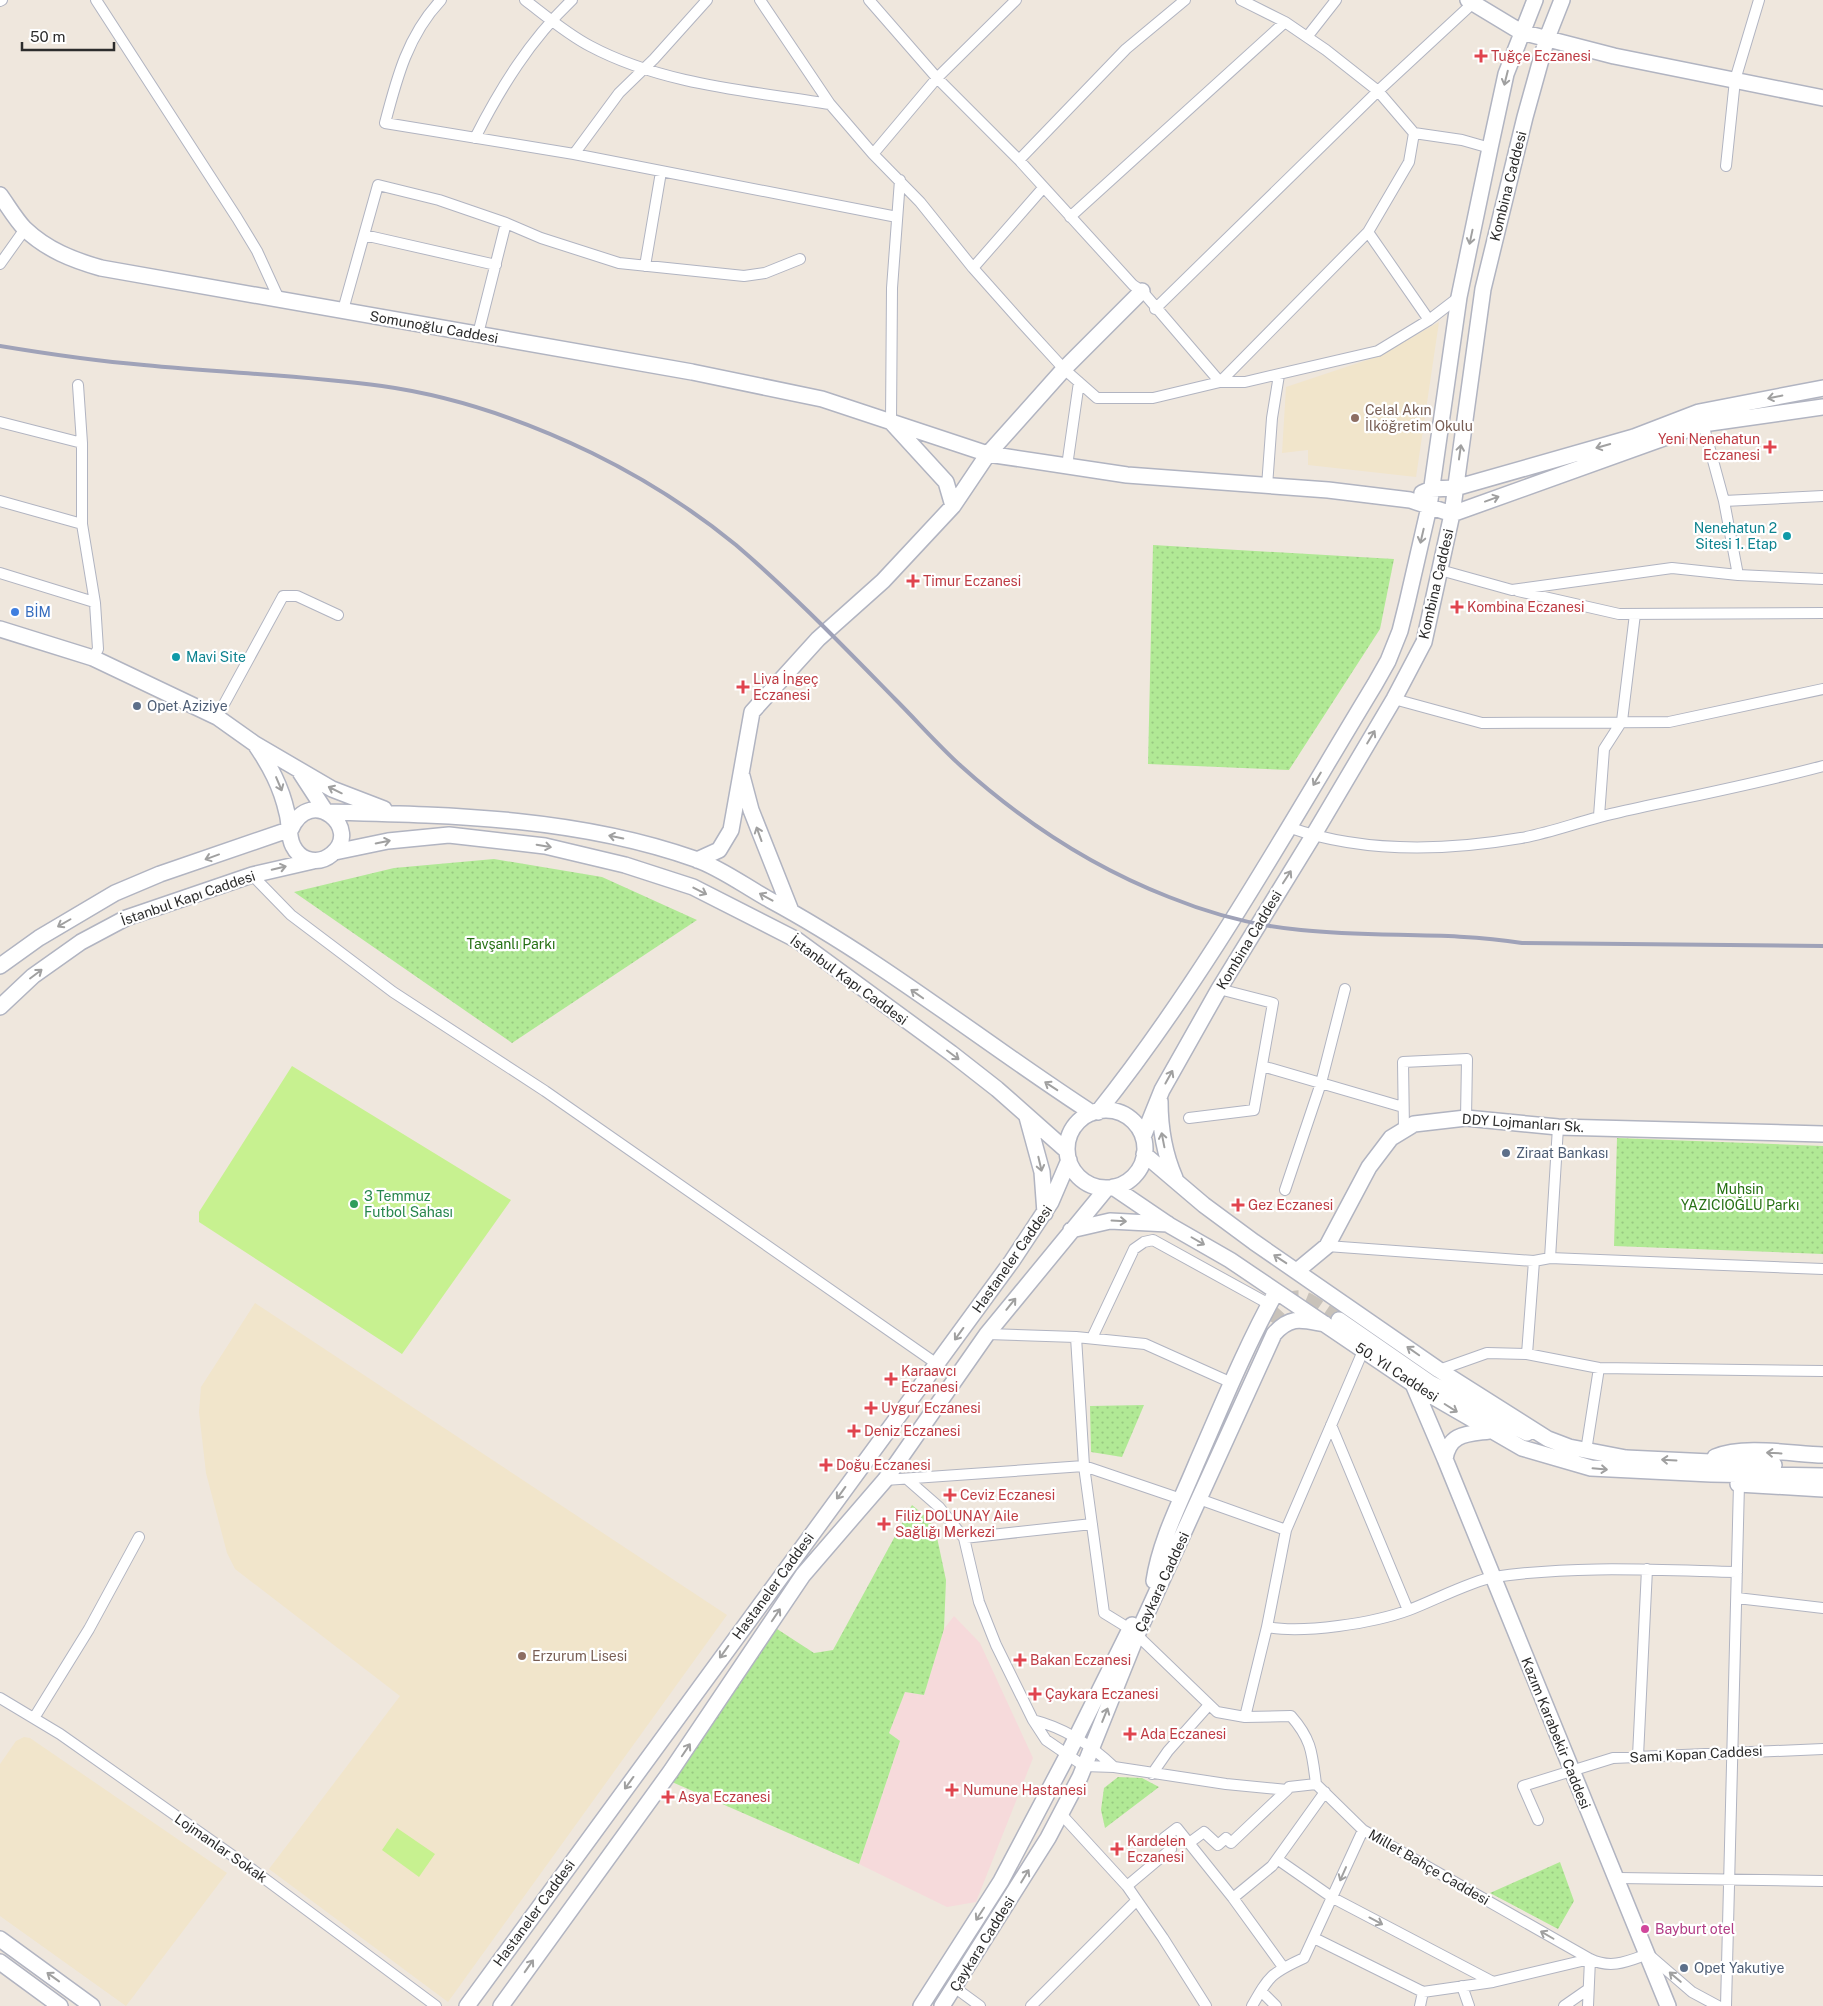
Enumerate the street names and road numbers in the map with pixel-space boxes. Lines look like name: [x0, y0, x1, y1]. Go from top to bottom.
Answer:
street label: Kombina Caddesi: [1487, 129, 1529, 243]
street label: Somunoğlu Caddesi: [368, 308, 500, 346]
street label: Kombina Caddesi: [1416, 527, 1456, 641]
street label: İstanbul Kapı Caddesi: [118, 866, 257, 929]
street label: Kombina Caddesi: [1213, 888, 1285, 992]
street label: İstanbul Kapı Caddesi: [787, 930, 912, 1028]
street label: DDY Lojmanları Sk.: [1461, 1111, 1585, 1135]
street label: Hastaneler Caddesi: [969, 1202, 1055, 1316]
street label: 50. Yıl Caddesi: [1352, 1339, 1442, 1405]
street label: Çaykara Caddesi: [1132, 1529, 1192, 1635]
street label: Hastaneler Caddesi: [729, 1530, 817, 1642]
street label: Kazım Karabekir Caddesi: [1518, 1655, 1594, 1811]
street label: Sami Kopan Caddesi: [1629, 1743, 1763, 1765]
street label: Lojmanlar Sokak: [172, 1810, 270, 1886]
street label: Millet Bahçe Caddesi: [1366, 1826, 1492, 1908]
street label: Hastaneler Caddesi: [490, 1857, 578, 1969]
street label: Çaykara Caddesi: [946, 1894, 1018, 1994]

